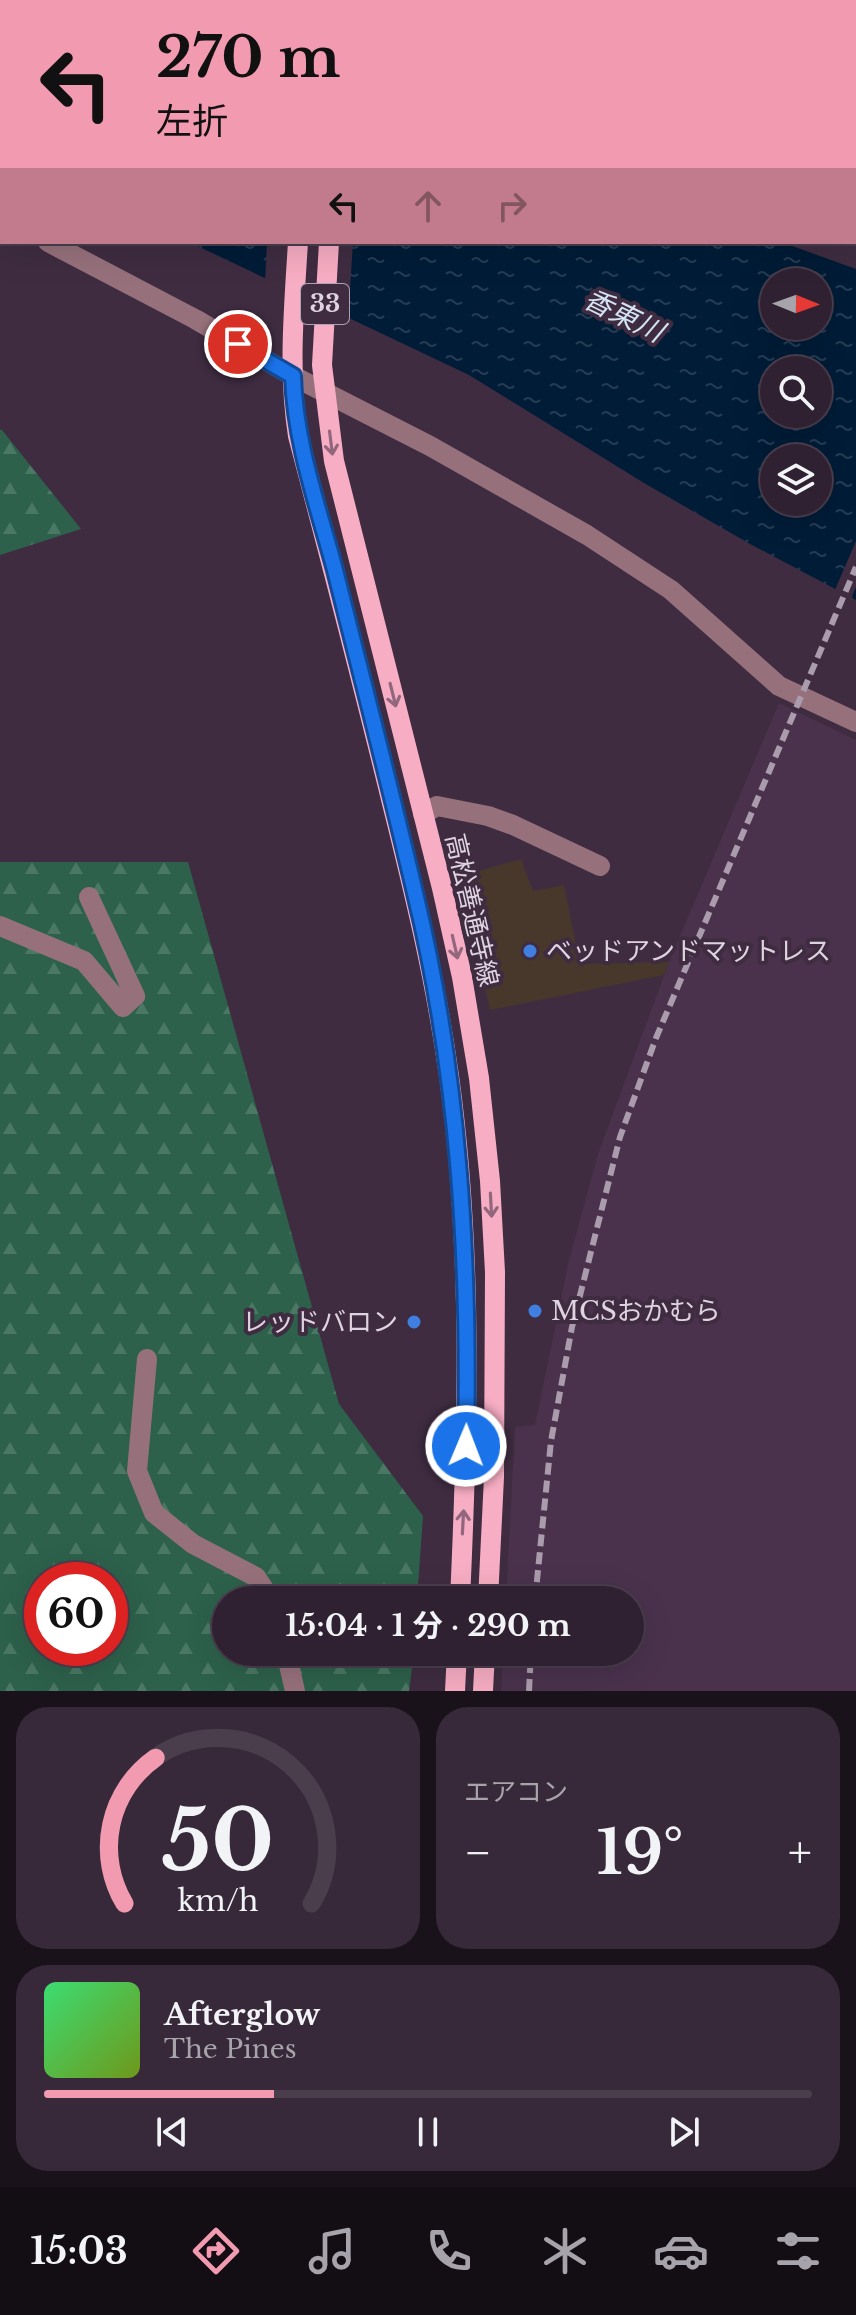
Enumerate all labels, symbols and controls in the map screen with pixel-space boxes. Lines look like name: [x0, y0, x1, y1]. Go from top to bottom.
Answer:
text: 270 m: [156, 23, 340, 92]
icon: left: [24, 32, 128, 136]
text: 左折: [156, 99, 228, 144]
icon: left: [322, 184, 366, 228]
icon: ahead: [406, 184, 450, 228]
icon: right: [490, 184, 534, 228]
north arrow: [760, 268, 832, 340]
map controls: [760, 268, 832, 516]
water label: 香東川: [578, 281, 672, 351]
road number: 33: [301, 284, 349, 324]
pin: [204, 310, 272, 378]
icon: arrive: [216, 322, 260, 366]
button: search: [760, 356, 832, 428]
one-way arrow: [324, 429, 339, 455]
button: layers: [760, 444, 832, 516]
one-way arrow: [387, 682, 402, 707]
street label: 高松善通寺線: [439, 830, 505, 990]
one-way arrow: [449, 934, 464, 960]
place label: ベッドアンドマットレス: [546, 935, 831, 967]
marker: ベッドアンドマットレス: [521, 942, 539, 960]
one-way arrow: [484, 1191, 499, 1218]
place label: MCSおかむら: [551, 1295, 721, 1327]
marker: MCSおかむら: [526, 1302, 544, 1320]
place label: レッドバロン: [242, 1306, 398, 1338]
marker: レッドバロン: [405, 1313, 423, 1331]
position arrow: [424, 1404, 508, 1488]
one-way arrow: [456, 1509, 471, 1536]
speed limit sign: 60: [24, 1562, 128, 1666]
text: 15:04 · 1 分 · 290 m: [285, 1607, 571, 1644]
text: エアコン: [464, 1776, 568, 1808]
text: 50: [162, 1789, 274, 1892]
text: 19°: [597, 1816, 683, 1890]
text: −: [464, 1825, 492, 1880]
text: +: [788, 1825, 812, 1880]
text: km/h: [177, 1883, 259, 1919]
text: Afterglow: [164, 1996, 320, 2033]
text: The Pines: [164, 2033, 296, 2065]
icon: previous: [150, 2110, 194, 2154]
icon: pause: [406, 2110, 450, 2154]
icon: next: [662, 2110, 706, 2154]
icon: directions: [188, 2223, 244, 2279]
icon: music: [304, 2223, 360, 2279]
icon: phone: [421, 2223, 477, 2279]
icon: climate: [537, 2223, 593, 2279]
icon: car: [653, 2223, 709, 2279]
icon: filters: [770, 2223, 826, 2279]
text: 15:03: [30, 2229, 128, 2274]

